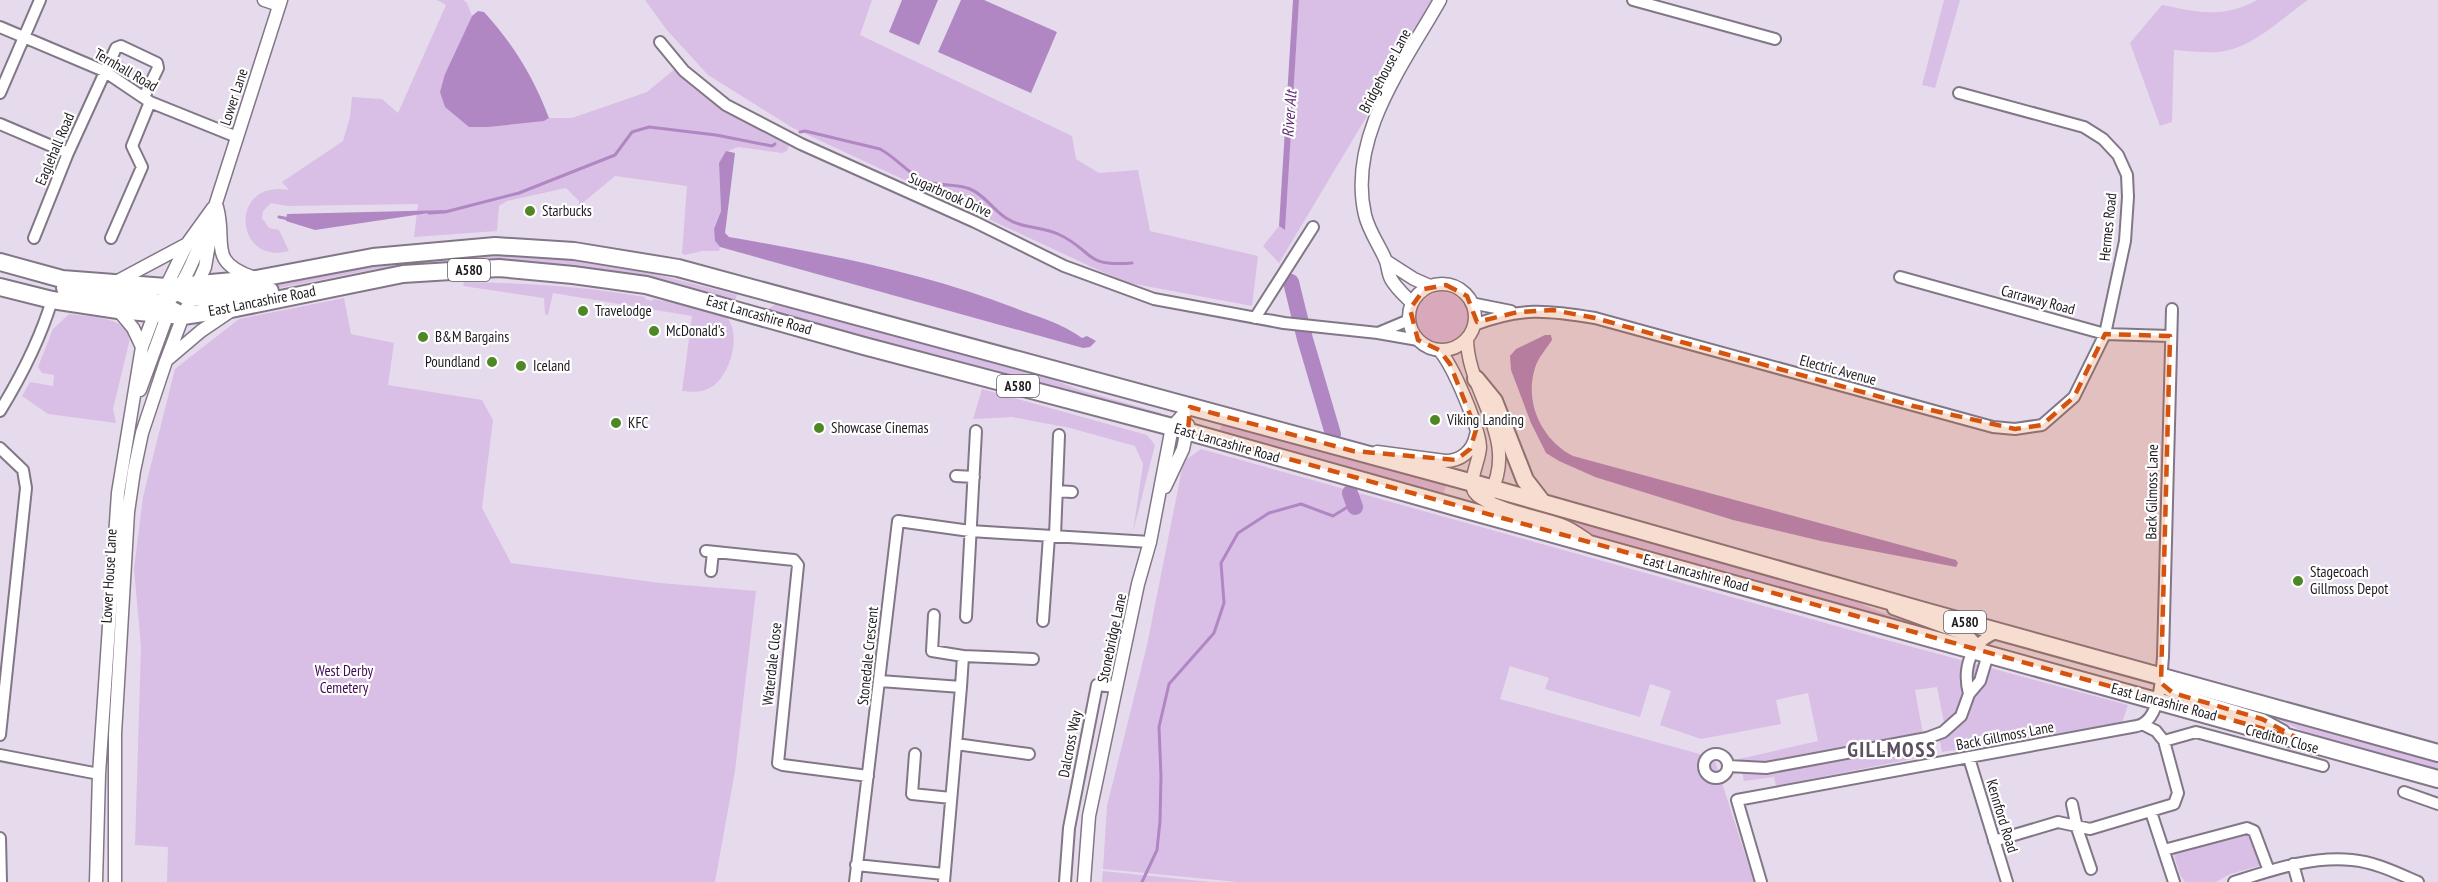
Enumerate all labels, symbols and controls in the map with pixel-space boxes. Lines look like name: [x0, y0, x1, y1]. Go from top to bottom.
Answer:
street label: Bridgehouse Lane: [1354, 25, 1415, 116]
street label: Ternhall Road: [91, 44, 161, 95]
street label: Lower Lane: [215, 66, 252, 128]
water label: River Alt: [1277, 88, 1301, 138]
street label: Eaglehall Road: [31, 110, 78, 188]
street label: Sugarbrook Drive: [906, 168, 995, 221]
street label: Hermes Road: [2094, 192, 2121, 262]
place label: Starbucks: [542, 201, 592, 220]
marker: Starbucks: [523, 204, 537, 218]
road number: A580: [448, 259, 490, 281]
street label: East Lancashire Road: [207, 281, 317, 320]
street label: Carraway Road: [1999, 281, 2077, 318]
street label: East Lancashire Road: [704, 290, 814, 339]
place label: Travelodge: [595, 301, 652, 320]
marker: Travelodge: [576, 304, 590, 318]
place label: McDonald's: [666, 321, 725, 340]
marker: McDonald's: [647, 324, 661, 338]
place label: B&M Bargains: [435, 327, 509, 346]
marker: B&M Bargains: [416, 330, 430, 344]
street label: Electric Avenue: [1798, 350, 1879, 389]
place label: Poundland: [425, 352, 480, 371]
marker: Poundland: [485, 355, 499, 369]
place label: Iceland: [533, 356, 570, 375]
marker: Iceland: [514, 359, 528, 373]
road number: A580: [997, 375, 1039, 397]
place label: Viking Landing: [1446, 410, 1524, 429]
place label: KFC: [628, 413, 649, 432]
marker: Viking Landing: [1428, 413, 1442, 427]
marker: KFC: [609, 416, 623, 430]
place label: Showcase Cinemas: [831, 418, 929, 437]
street label: East Lancashire Road: [1172, 418, 1282, 467]
marker: Showcase Cinemas: [812, 421, 826, 435]
street label: Back Gilmoss Lane: [2141, 444, 2162, 540]
street label: Lower House Lane: [97, 528, 120, 624]
street label: East Lancashire Road: [1641, 549, 1751, 596]
place label: Stagecoach Gillmoss Depot: [2310, 562, 2388, 598]
marker: Stagecoach Gillmoss Depot: [2291, 574, 2305, 588]
street label: Stonebridge Lane: [1093, 592, 1130, 684]
street label: Stonedale Crescent: [853, 606, 882, 706]
road number: A580: [1944, 611, 1986, 633]
street label: Waterdale Close: [758, 622, 785, 706]
park label: West Derby Cemetery: [315, 661, 374, 697]
street label: East Lancashire Road: [2109, 678, 2219, 725]
street label: Dalcross Way: [1054, 709, 1085, 779]
street label: Back Gillmoss Lane: [1954, 717, 2055, 754]
street label: Crediton Close: [2243, 720, 2321, 757]
district label: GILLMOSS: [1847, 736, 1937, 763]
street label: Kennford Road: [1982, 777, 2023, 855]

